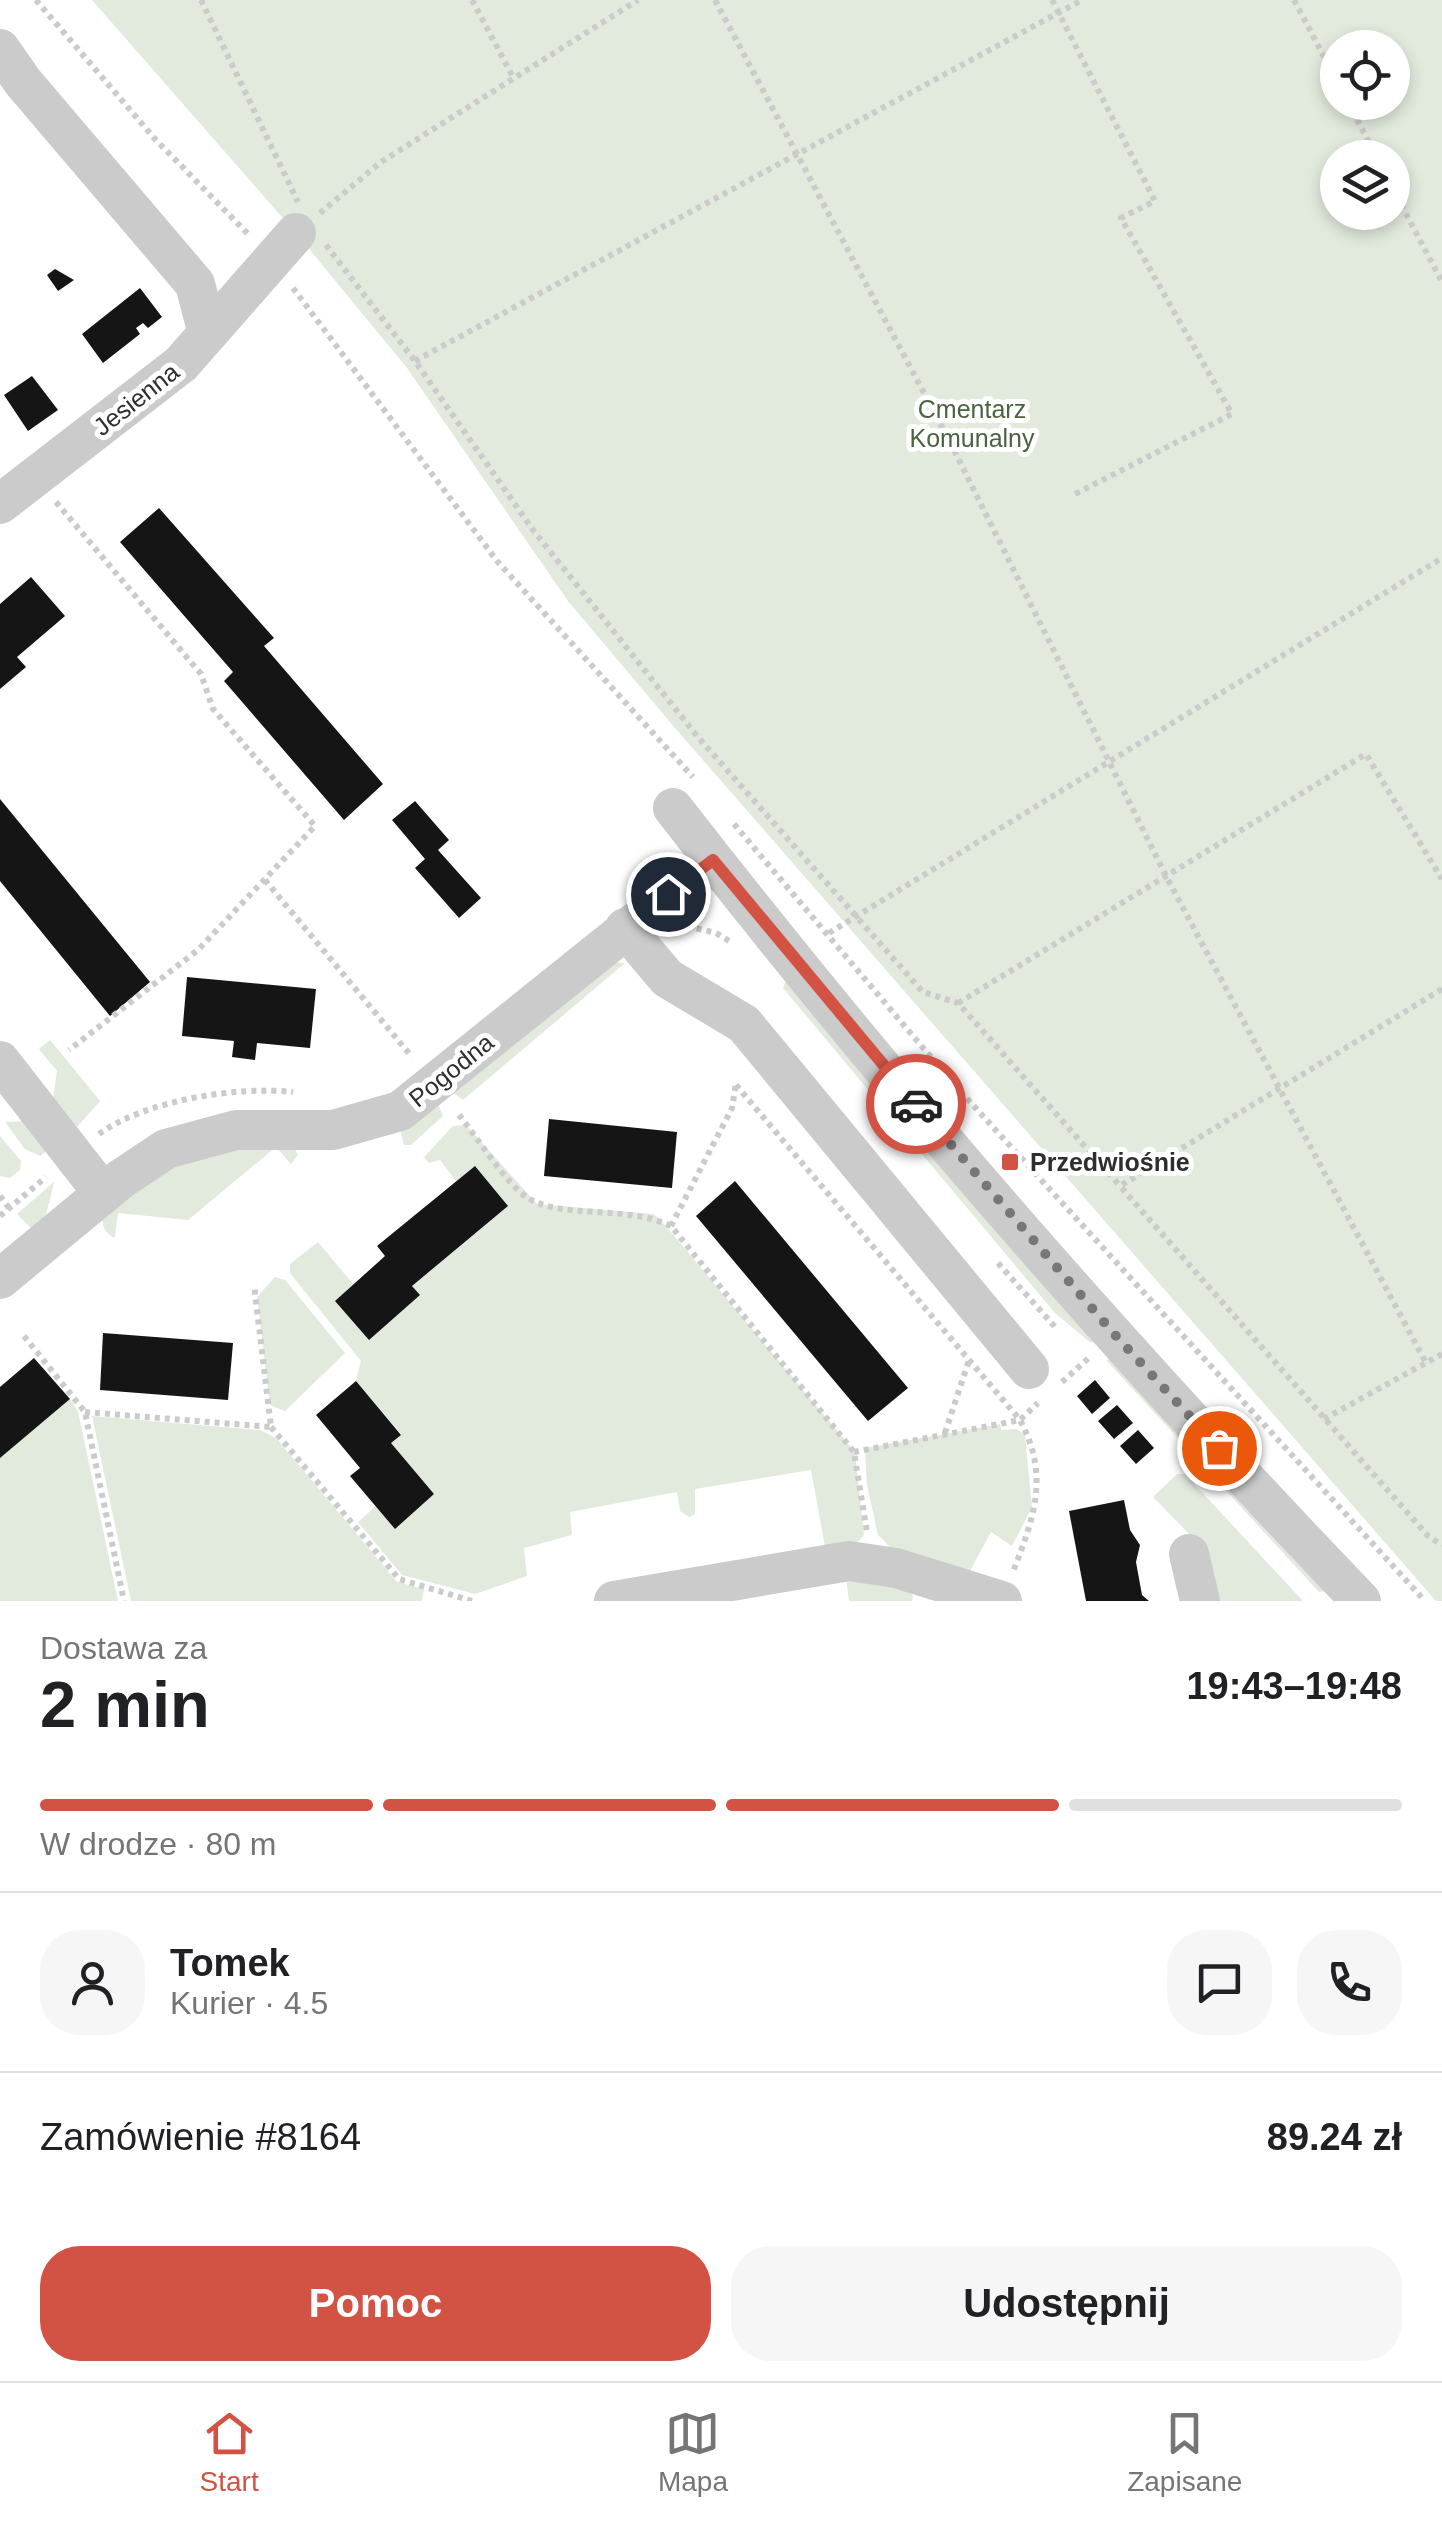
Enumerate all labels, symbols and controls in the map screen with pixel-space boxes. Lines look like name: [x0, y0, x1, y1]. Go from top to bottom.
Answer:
map controls: [1320, 30, 1410, 230]
button: locate: [1320, 30, 1410, 120]
button: layers: [1320, 140, 1410, 230]
street label: Jesienna: [88, 357, 184, 441]
park label: Cmentarz Komunalny: [909, 395, 1035, 452]
pin: [626, 852, 711, 937]
icon: home: [641, 867, 696, 922]
street label: Pogodna: [403, 1028, 499, 1112]
courier: [866, 1054, 966, 1154]
icon: car: [889, 1077, 944, 1132]
place label: Przedwiośnie: [1030, 1148, 1190, 1176]
marker: Przedwiośnie: [999, 1151, 1021, 1173]
pin: [1177, 1406, 1262, 1491]
icon: bag: [1192, 1421, 1247, 1476]
text: Dostawa za: [40, 1630, 207, 1666]
text: 19:43–19:48: [1186, 1665, 1402, 1707]
text: 2 min: [40, 1668, 210, 1741]
text: W drodze · 80 m: [40, 1826, 277, 1862]
button: person: [40, 1930, 145, 2035]
button: chat: [1167, 1930, 1272, 2035]
button: phone: [1297, 1930, 1402, 2035]
text: Tomek: [170, 1942, 290, 1984]
text: Kurier · 4.5: [170, 1985, 328, 2021]
text: Zamówienie #8164: [40, 2116, 361, 2158]
text: 89.24 zł: [1267, 2116, 1402, 2158]
button: Pomoc: [40, 2246, 711, 2361]
button: Udostępnij: [731, 2246, 1402, 2361]
tab: Start: [200, 2406, 259, 2498]
tab: Mapa: [658, 2406, 728, 2498]
tab: Zapisane: [1127, 2406, 1242, 2498]

